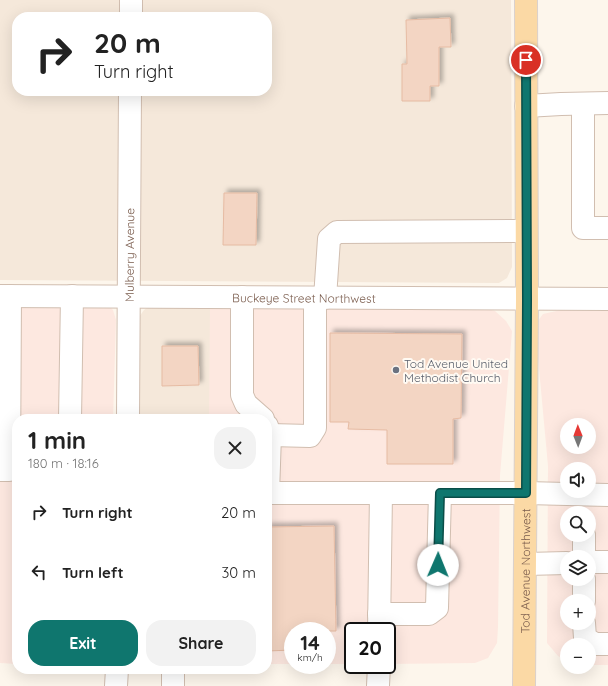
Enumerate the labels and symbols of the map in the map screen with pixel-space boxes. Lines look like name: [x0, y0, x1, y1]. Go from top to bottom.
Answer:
pin: [509, 43, 543, 77]
street label: Mulberry Avenue: [121, 208, 137, 302]
street label: Buckeye Street Northwest: [232, 290, 376, 305]
place label: Tod Avenue United Methodist Church: [404, 356, 508, 385]
marker: Tod Avenue United Methodist Church: [391, 365, 401, 375]
north arrow: [560, 418, 596, 454]
street label: Tod Avenue Northwest: [517, 508, 533, 634]
position arrow: [417, 544, 459, 586]
speed limit sign: 20: [344, 622, 396, 674]

